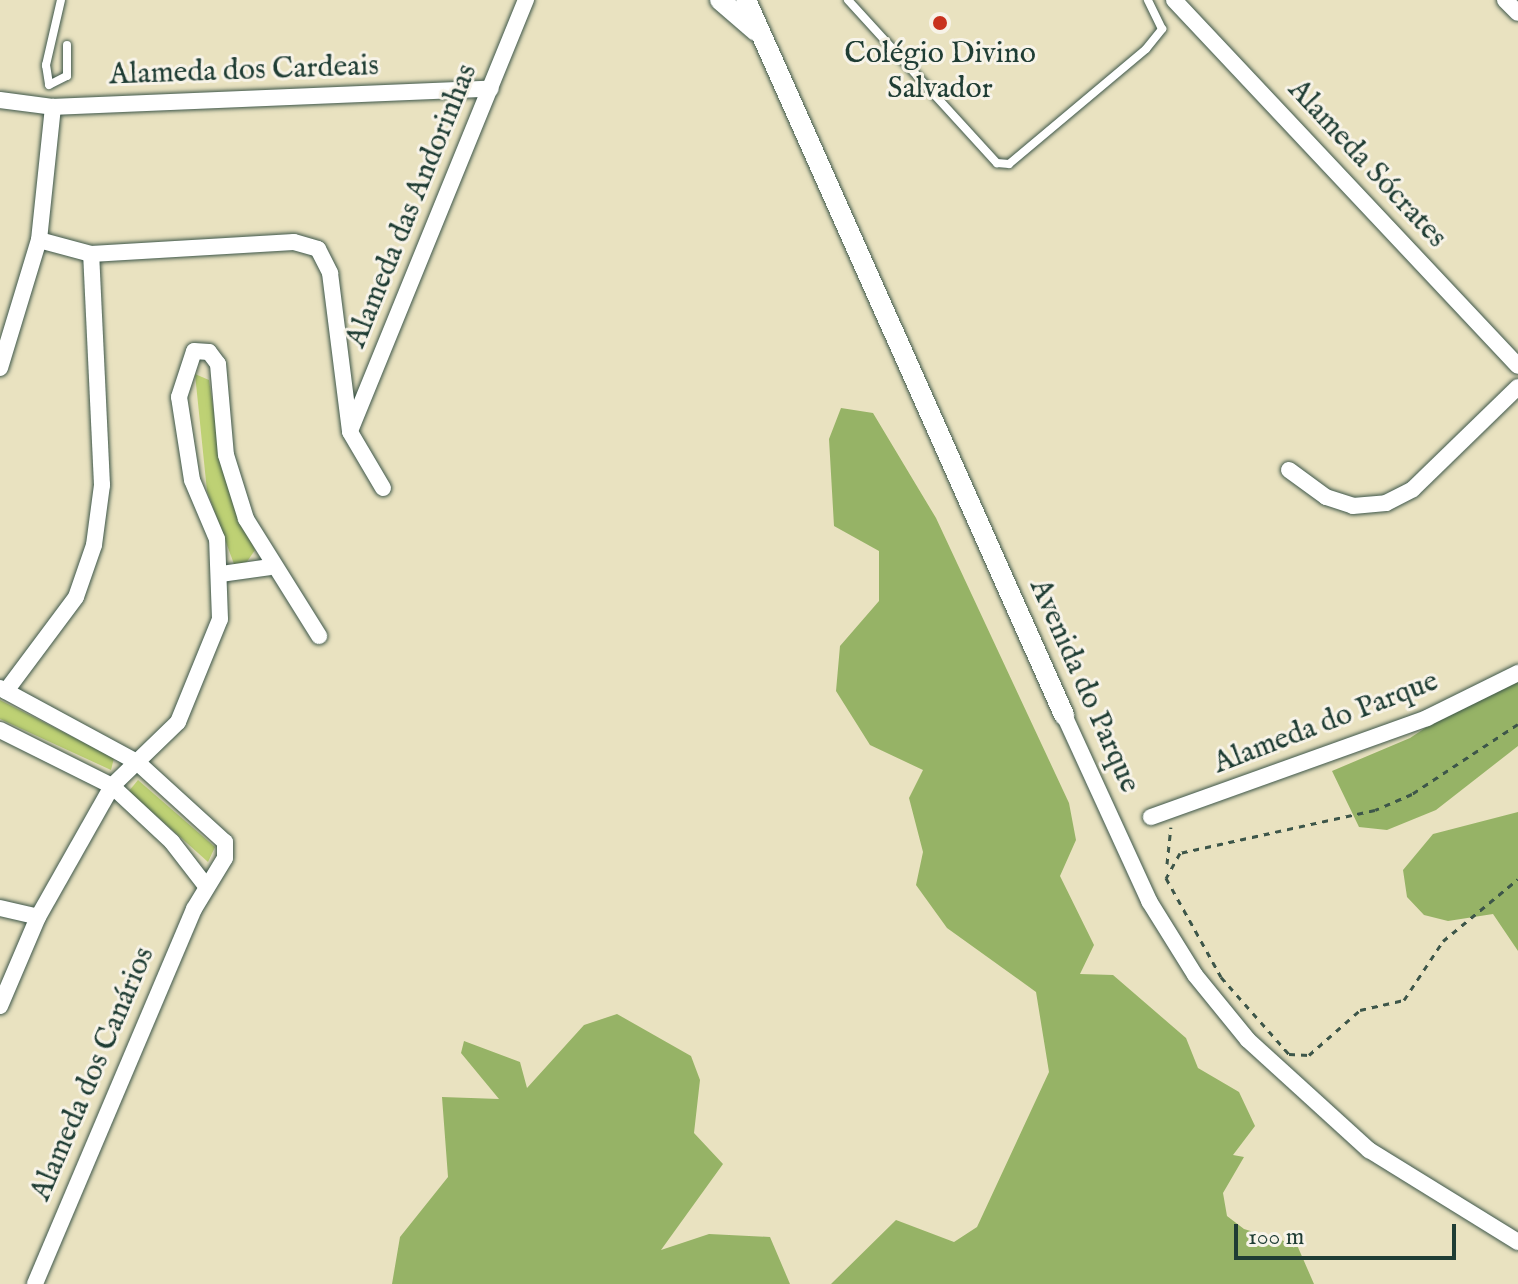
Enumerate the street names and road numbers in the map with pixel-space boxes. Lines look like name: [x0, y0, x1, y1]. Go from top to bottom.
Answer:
street label: Alameda dos Cardeais: [109, 48, 379, 94]
street label: Alameda das Andorinhas: [339, 59, 485, 353]
street label: Alameda Sócrates: [1280, 72, 1454, 256]
street label: Avenida do Parque: [1021, 574, 1147, 798]
street label: Alameda do Parque: [1209, 664, 1443, 782]
street label: Alameda dos Canários: [23, 942, 163, 1206]

